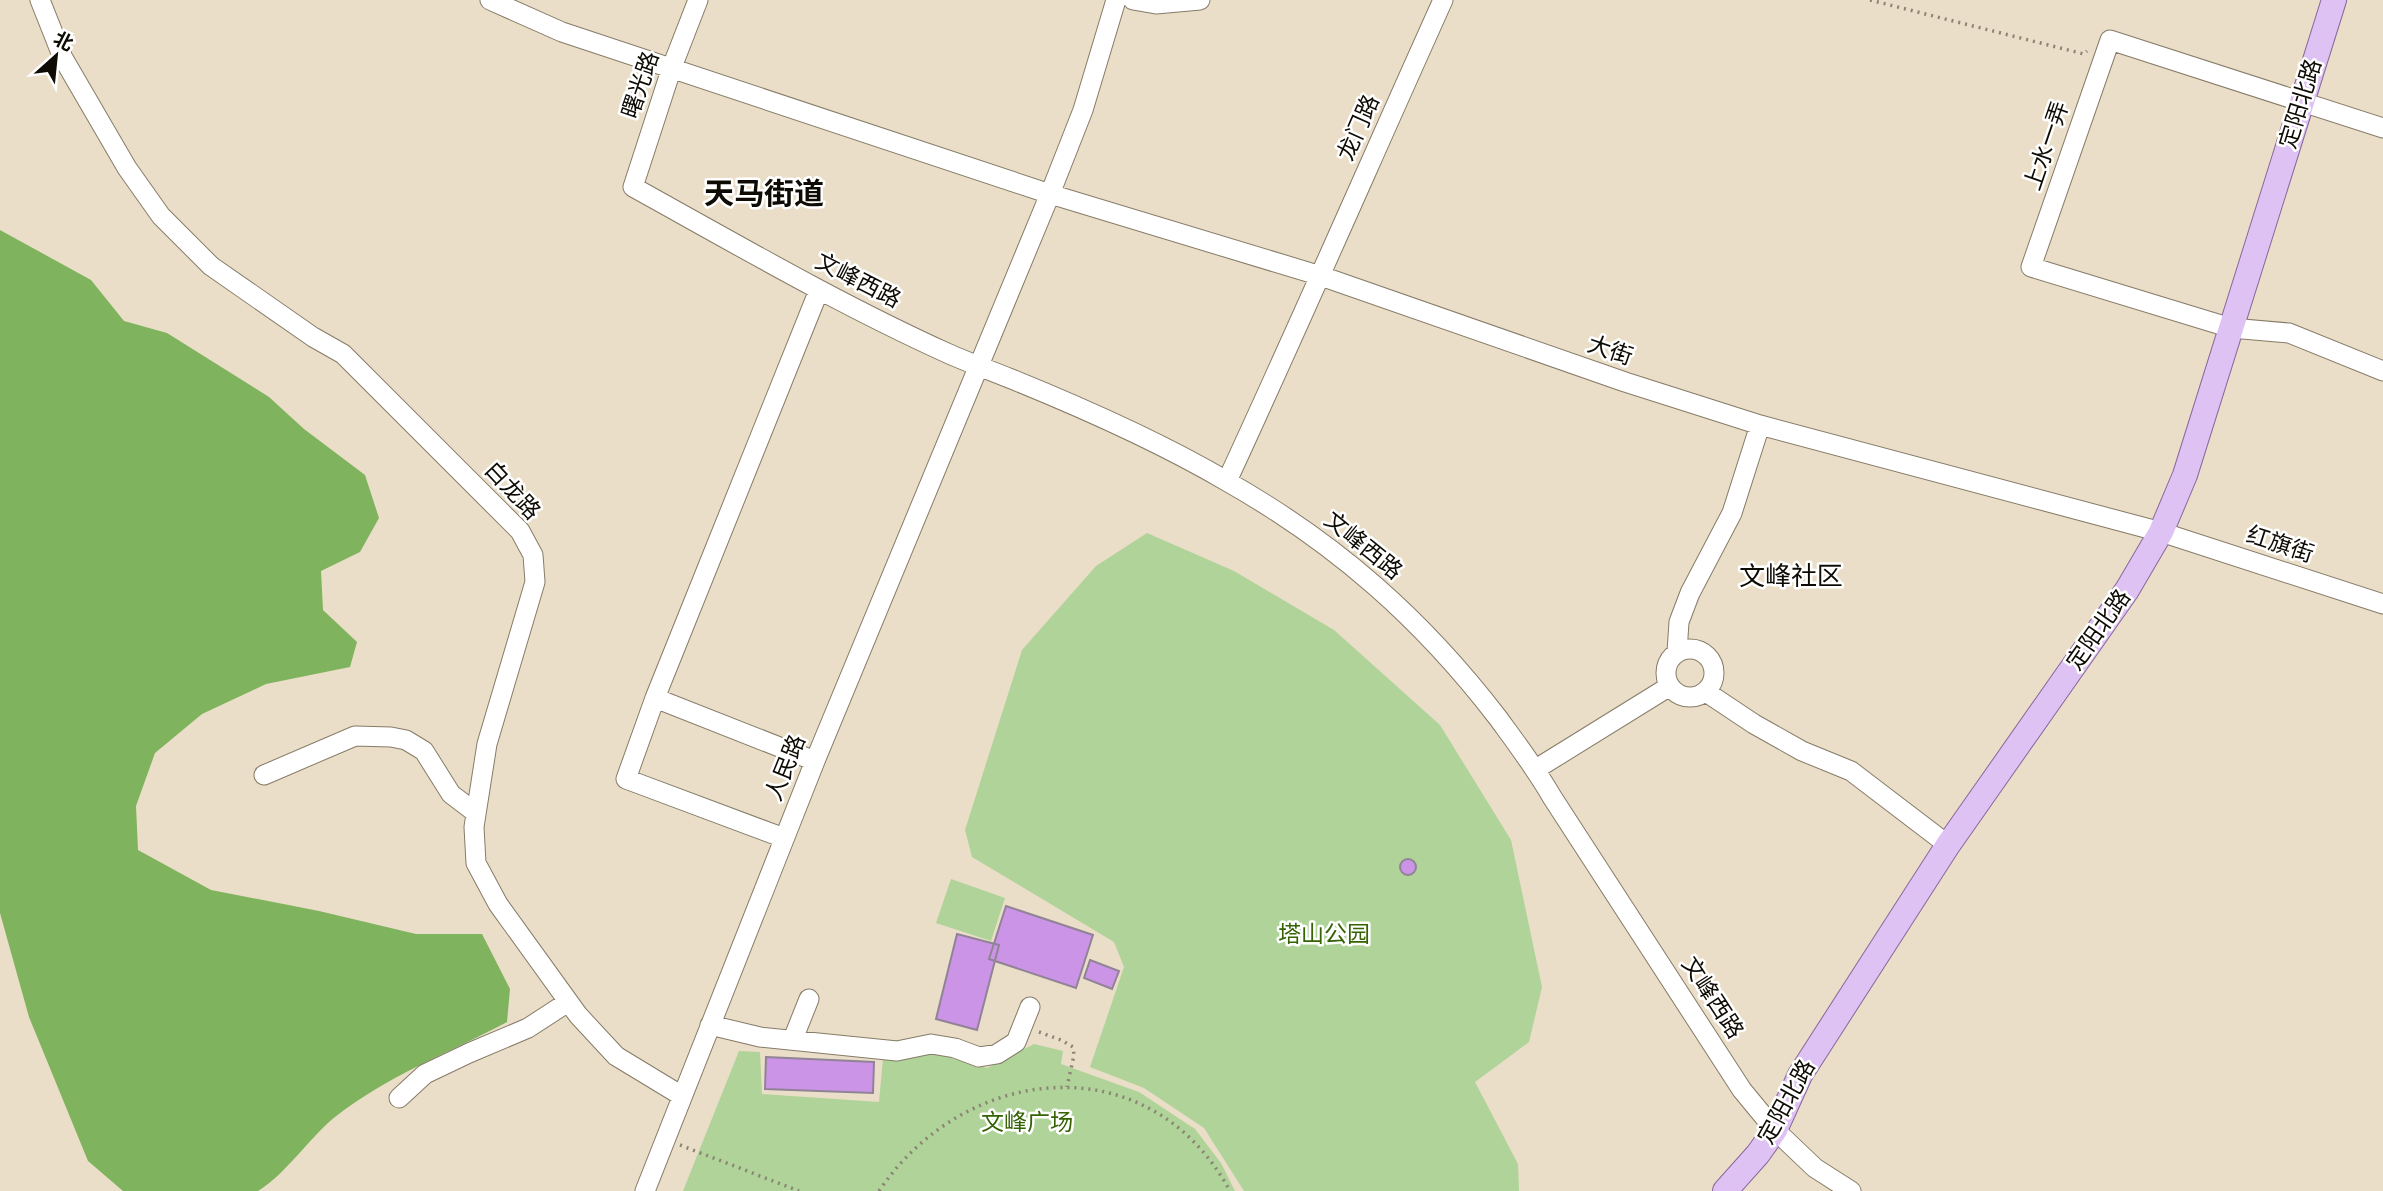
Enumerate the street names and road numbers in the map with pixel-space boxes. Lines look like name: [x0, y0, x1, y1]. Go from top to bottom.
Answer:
street label: 曙光路: [617, 48, 665, 122]
street label: 定阳北路: [2274, 56, 2328, 152]
street label: 龙门路: [1332, 91, 1386, 165]
street label: 上水一弄: [2019, 98, 2075, 194]
street label: 文峰西路: [811, 248, 905, 314]
street label: 大街: [1584, 330, 1636, 372]
street label: 白龙路: [478, 456, 546, 526]
street label: 文峰西路: [1318, 506, 1408, 586]
street label: 红旗街: [2243, 521, 2317, 569]
street label: 定阳北路: [2061, 584, 2137, 676]
street label: 人民路: [760, 731, 812, 805]
street label: 文峰西路: [1675, 952, 1749, 1044]
street label: 定阳北路: [1752, 1055, 1822, 1149]

